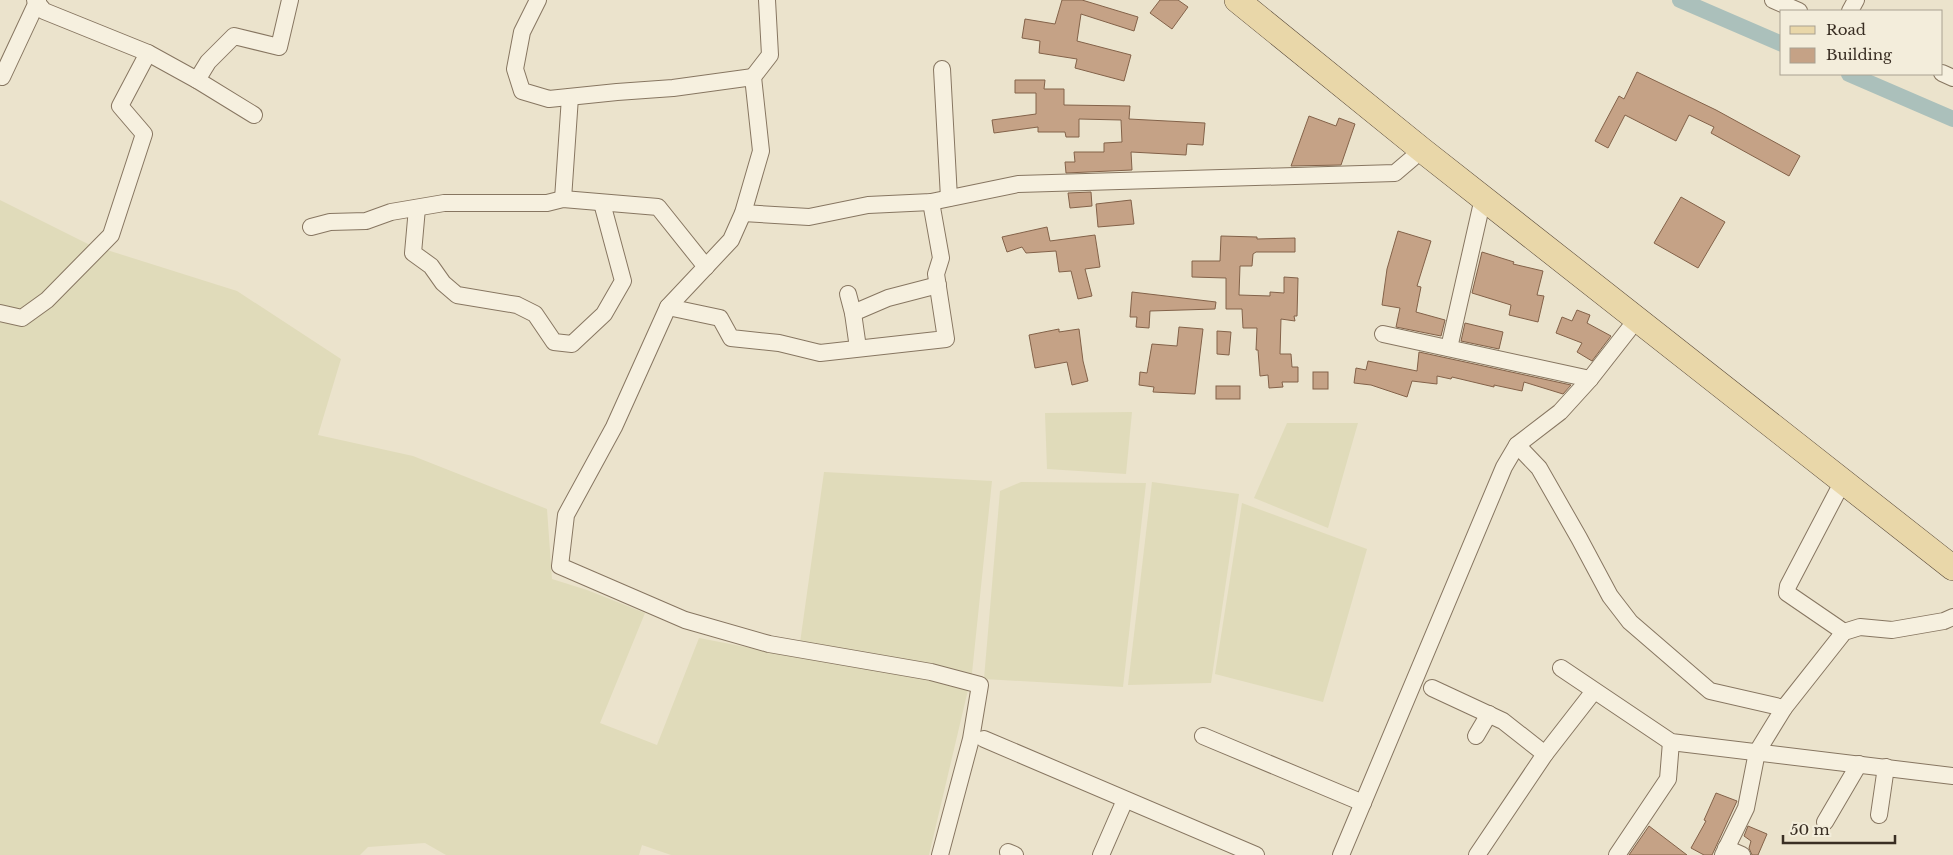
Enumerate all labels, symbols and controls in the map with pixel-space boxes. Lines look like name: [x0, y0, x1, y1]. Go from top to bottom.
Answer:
legend: [1780, 10, 1943, 75]
text: Road: [1826, 20, 1866, 39]
text: Building: [1826, 45, 1893, 64]
scale bar: [1783, 812, 1896, 844]
text: 50 m: [1790, 820, 1830, 839]

